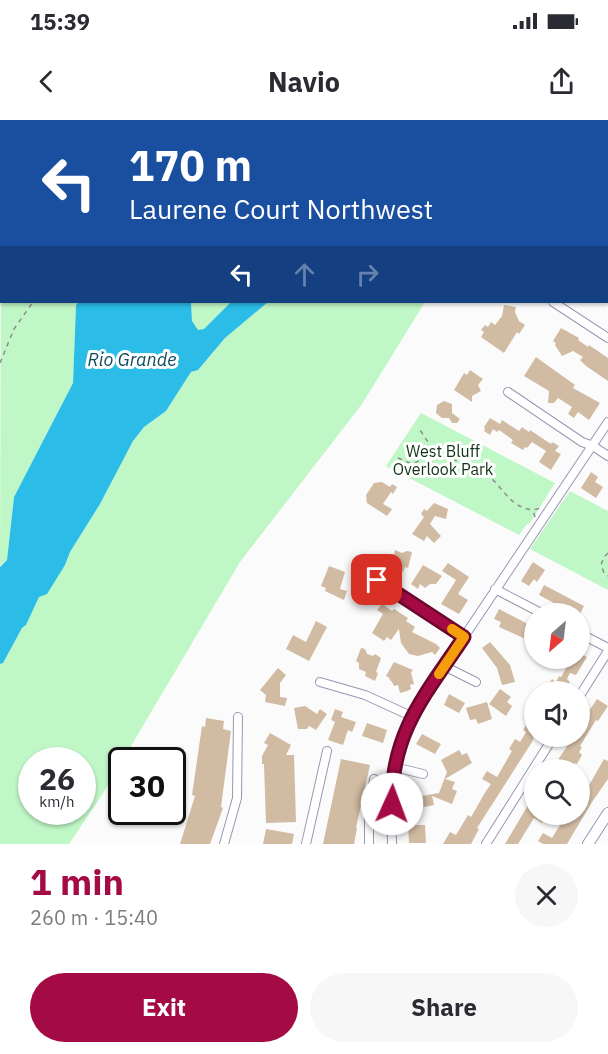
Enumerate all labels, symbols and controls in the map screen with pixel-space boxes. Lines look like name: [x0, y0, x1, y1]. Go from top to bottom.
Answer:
text: 15:39: [30, 7, 90, 36]
text: Navio: [268, 64, 340, 99]
icon: back: [30, 65, 63, 98]
icon: share: [545, 65, 578, 98]
text: 170 m: [129, 138, 252, 193]
icon: left: [30, 144, 108, 222]
text: Laurene Court Northwest: [129, 191, 433, 226]
icon: left: [225, 258, 258, 291]
icon: ahead: [288, 258, 321, 291]
icon: right: [351, 258, 384, 291]
water label: Rio Grande: [88, 348, 176, 371]
park label: West Bluff Overlook Park: [393, 441, 494, 479]
pin: [351, 554, 402, 605]
icon: arrive: [360, 563, 393, 596]
north arrow: [524, 603, 590, 669]
map controls: [524, 603, 590, 825]
button: sound: [524, 681, 590, 747]
speed limit sign: 30: [108, 747, 186, 825]
text: 26: [39, 759, 75, 798]
button: search: [524, 759, 590, 825]
position arrow: [360, 772, 424, 836]
text: km/h: [39, 792, 75, 811]
text: 1 min: [30, 858, 124, 905]
button: close: [515, 864, 578, 927]
text: 260 m · 15:40: [30, 904, 158, 931]
button: Exit: [30, 973, 298, 1042]
button: Share: [310, 973, 578, 1042]

